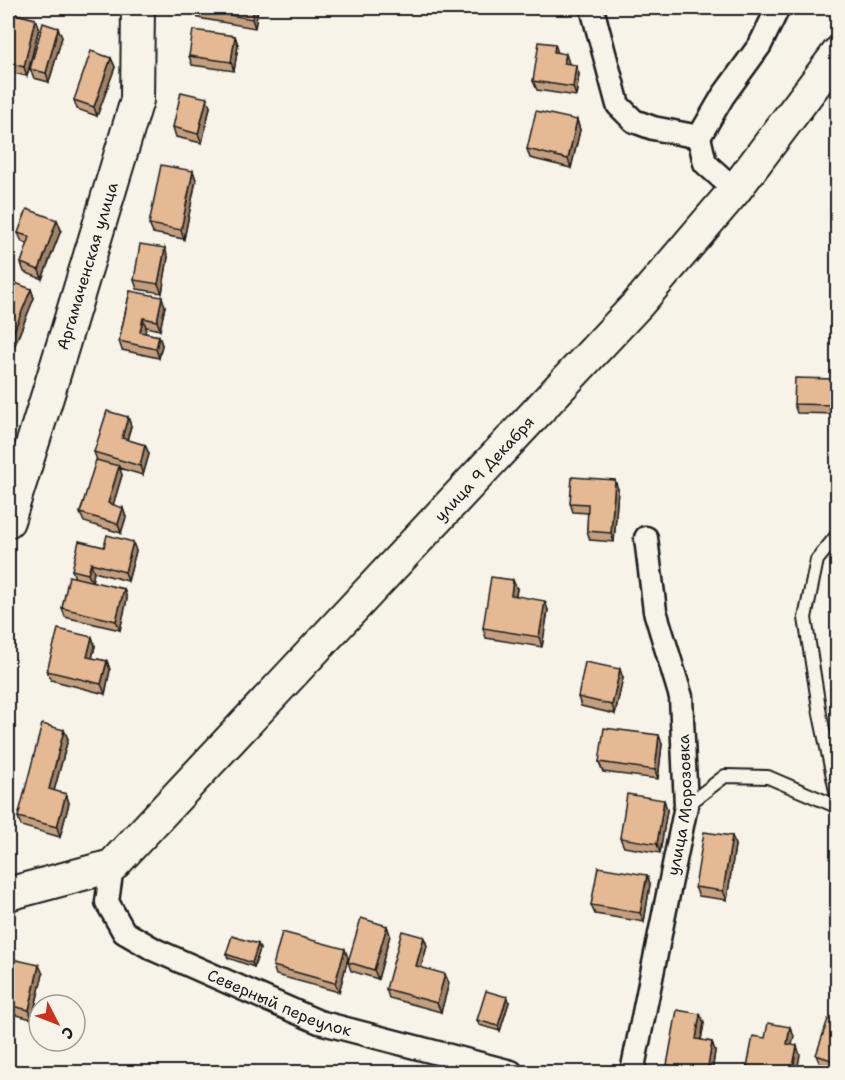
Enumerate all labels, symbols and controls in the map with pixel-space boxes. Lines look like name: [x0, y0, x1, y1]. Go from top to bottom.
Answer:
street label: Аргамаченская улица: [52, 180, 123, 353]
street label: улица 9 Декабря: [430, 412, 539, 526]
street label: улица Морозовка: [662, 734, 697, 877]
street label: Северный переулок: [204, 964, 354, 1041]
north arrow: [27, 993, 87, 1053]
text: С: [57, 1022, 79, 1044]

